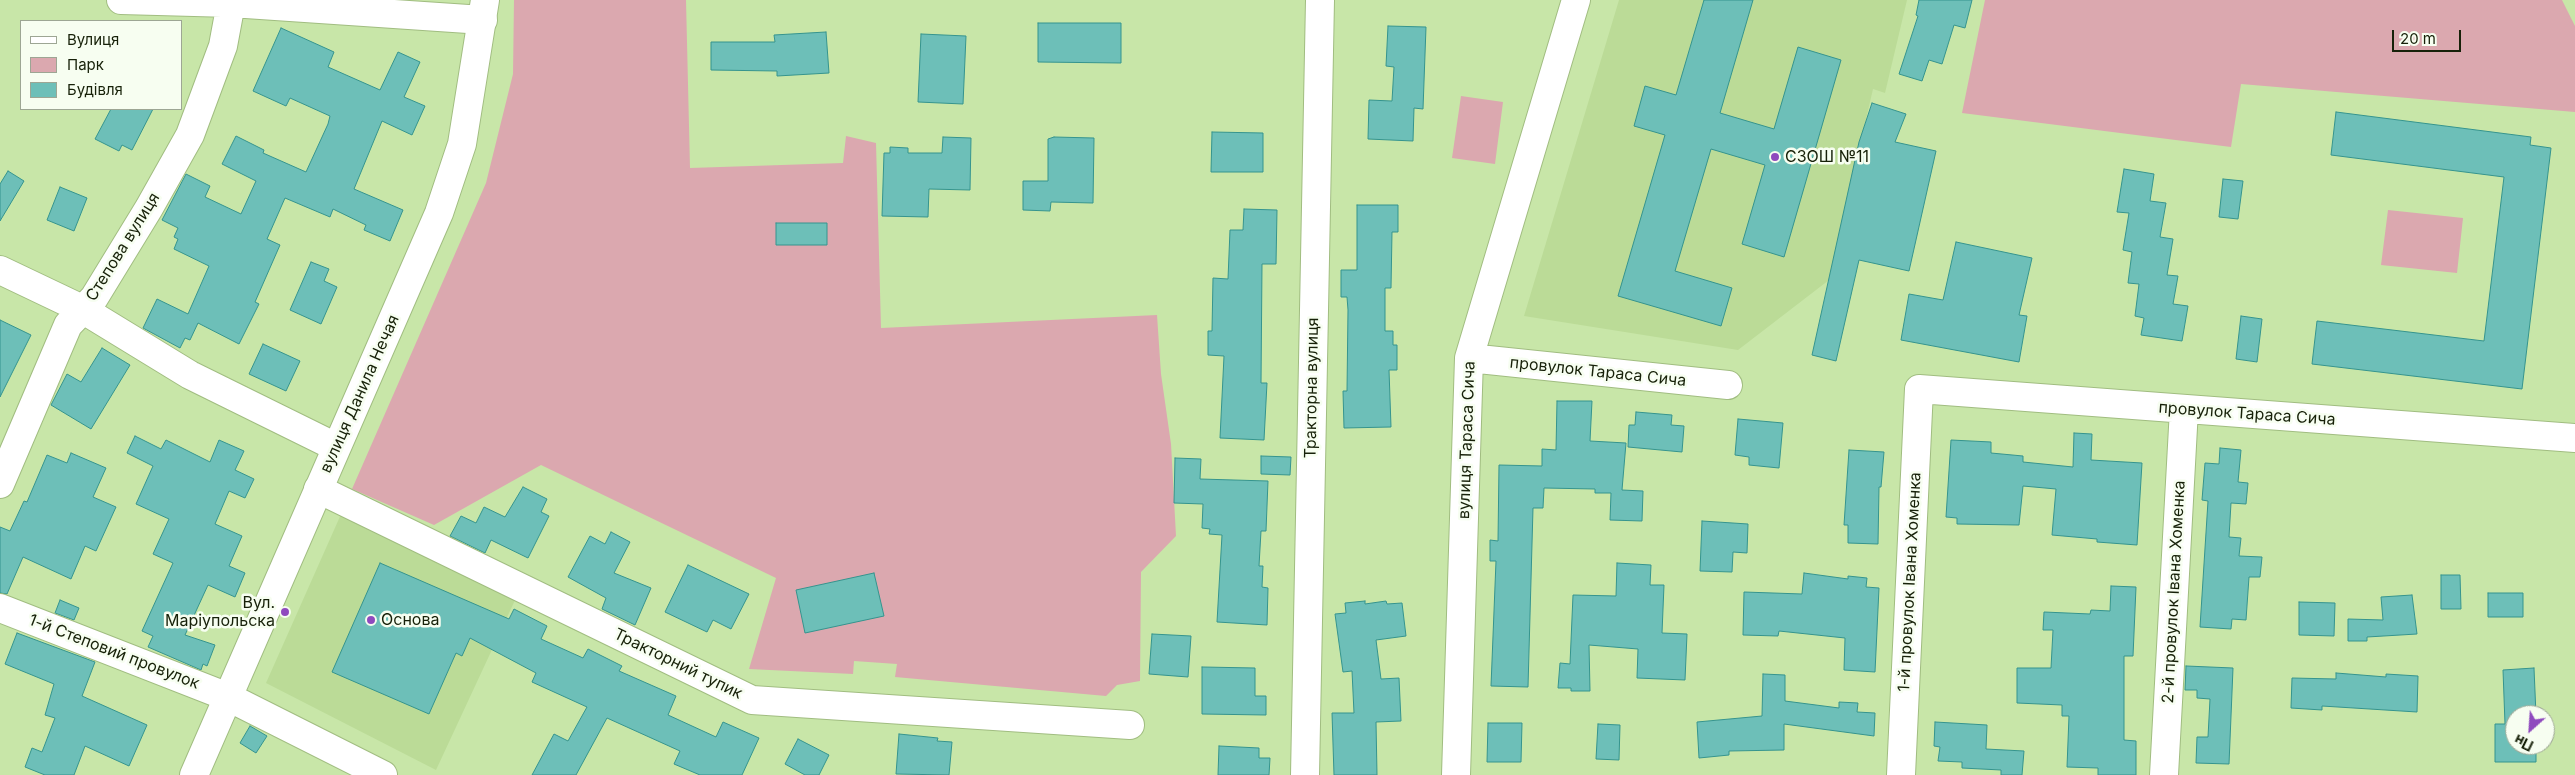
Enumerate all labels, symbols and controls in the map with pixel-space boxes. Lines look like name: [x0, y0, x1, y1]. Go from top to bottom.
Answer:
legend: [20, 20, 182, 110]
scale bar: [2395, 20, 2464, 52]
text: 20 m: [2400, 29, 2436, 48]
text: Вулиця: [67, 30, 119, 49]
text: Парк: [67, 55, 104, 74]
text: Будівля: [67, 80, 123, 99]
place label: СЗОШ №11: [1785, 147, 1869, 167]
marker: СЗОШ №11: [1769, 151, 1781, 163]
street label: Степова вулиця: [82, 189, 164, 305]
street label: вулиця Данила Нечая: [316, 312, 404, 476]
street label: Тракторна вулиця: [1301, 317, 1323, 459]
street label: провулок Тараса Сича: [1509, 353, 1687, 391]
street label: вулиця Тараса Сича: [1455, 361, 1479, 519]
street label: провулок Тараса Сича: [2158, 398, 2336, 430]
street label: 1-й провулок Івана Хоменка: [1895, 472, 1925, 692]
street label: 2-й провулок Івана Хоменка: [2159, 480, 2189, 704]
place label: Вул. Маріупольска: [165, 593, 275, 631]
marker: Вул. Маріупольска: [279, 606, 291, 618]
place label: Основа: [381, 610, 439, 630]
street label: 1-й Степовий провулок: [26, 611, 202, 693]
marker: Основа: [365, 614, 377, 626]
street label: Тракторний тупик: [611, 625, 745, 703]
north arrow: [2505, 705, 2555, 755]
text: Пн: [2511, 731, 2536, 755]

